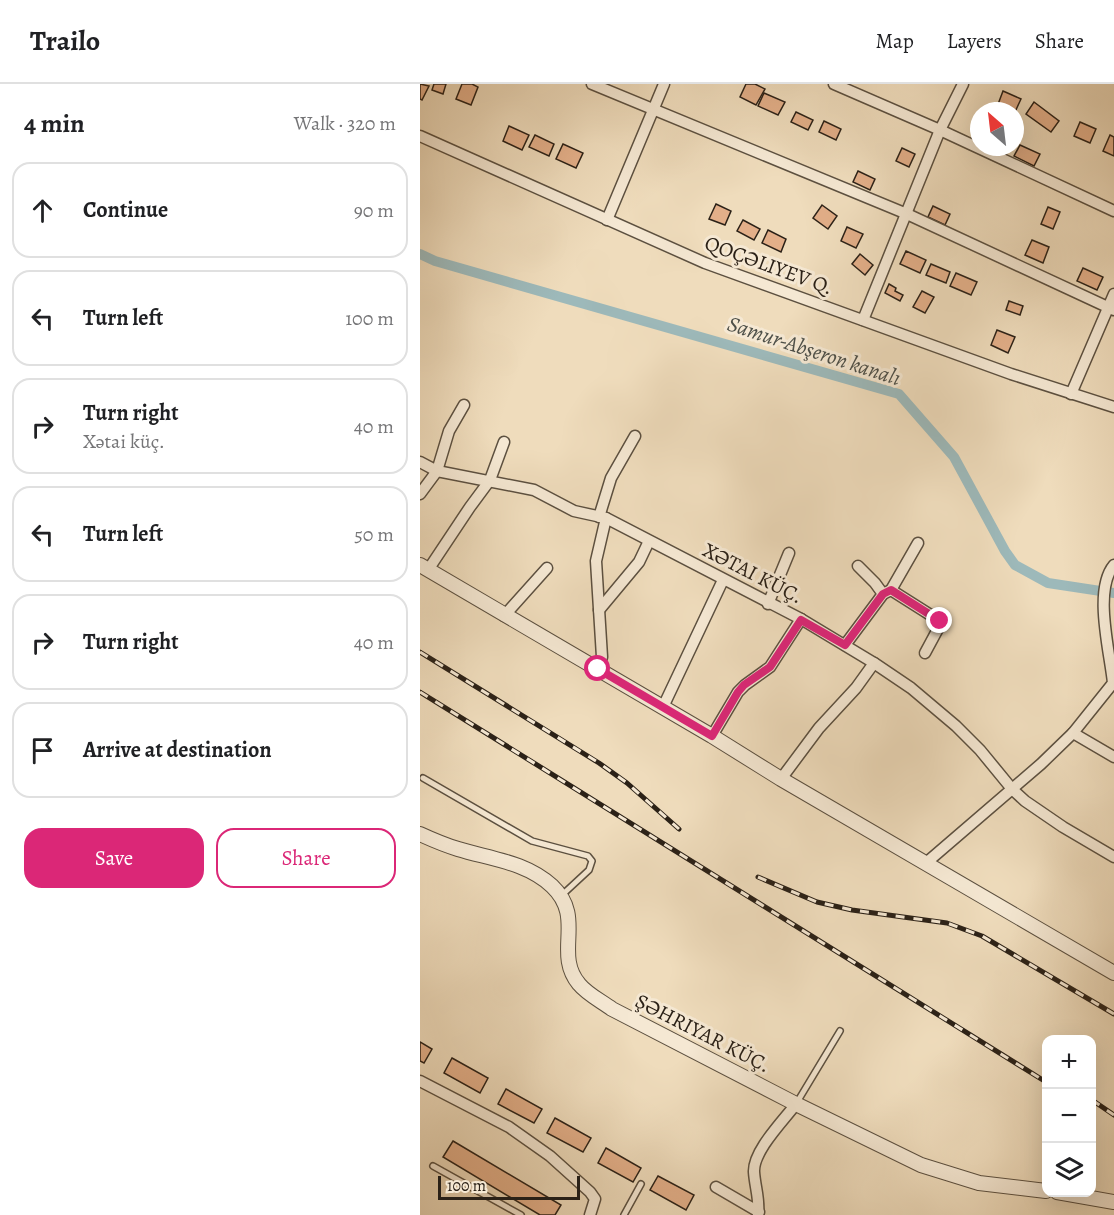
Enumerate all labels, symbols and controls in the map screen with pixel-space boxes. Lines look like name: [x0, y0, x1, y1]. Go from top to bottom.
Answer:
text: Trailo: [30, 22, 100, 60]
text: Map: [875, 27, 914, 55]
text: Layers: [947, 27, 1002, 55]
text: Share: [1035, 27, 1084, 55]
north arrow: [970, 102, 1024, 156]
text: 4 min: [24, 106, 85, 141]
text: Walk · 320 m: [294, 110, 396, 137]
icon: ahead: [26, 194, 59, 227]
text: Continue: [83, 195, 168, 225]
text: 90 m: [354, 197, 394, 224]
street label: QOÇƏLIYEV Q.: [701, 229, 837, 301]
icon: left: [26, 302, 59, 335]
text: Turn left: [83, 303, 163, 333]
text: 100 m: [345, 305, 394, 332]
water label: Samur-Abşeron kanalı: [723, 309, 905, 393]
text: Turn right: [83, 398, 179, 428]
icon: right: [26, 410, 59, 443]
text: 40 m: [354, 413, 394, 440]
text: Xətai küç.: [83, 428, 165, 455]
icon: left: [26, 518, 59, 551]
text: Turn left: [83, 519, 163, 549]
text: 50 m: [354, 521, 394, 548]
street label: XƏTAI KÜÇ.: [698, 536, 808, 610]
route end: [926, 607, 952, 633]
icon: right: [26, 626, 59, 659]
text: Turn right: [83, 627, 179, 657]
text: 40 m: [354, 629, 394, 656]
route start: [584, 655, 610, 681]
icon: arrive: [26, 734, 59, 767]
text: Arrive at destination: [83, 735, 272, 765]
button: Save: [24, 828, 204, 888]
button: Share: [216, 828, 396, 888]
street label: ŞƏHRIYAR KÜÇ.: [631, 987, 775, 1079]
map controls: [1042, 1035, 1096, 1197]
button: +: [1042, 1035, 1096, 1089]
button: −: [1042, 1089, 1096, 1143]
button: layers: [1042, 1143, 1096, 1197]
scale bar: [438, 1173, 580, 1200]
text: 100 m: [447, 1175, 486, 1197]

